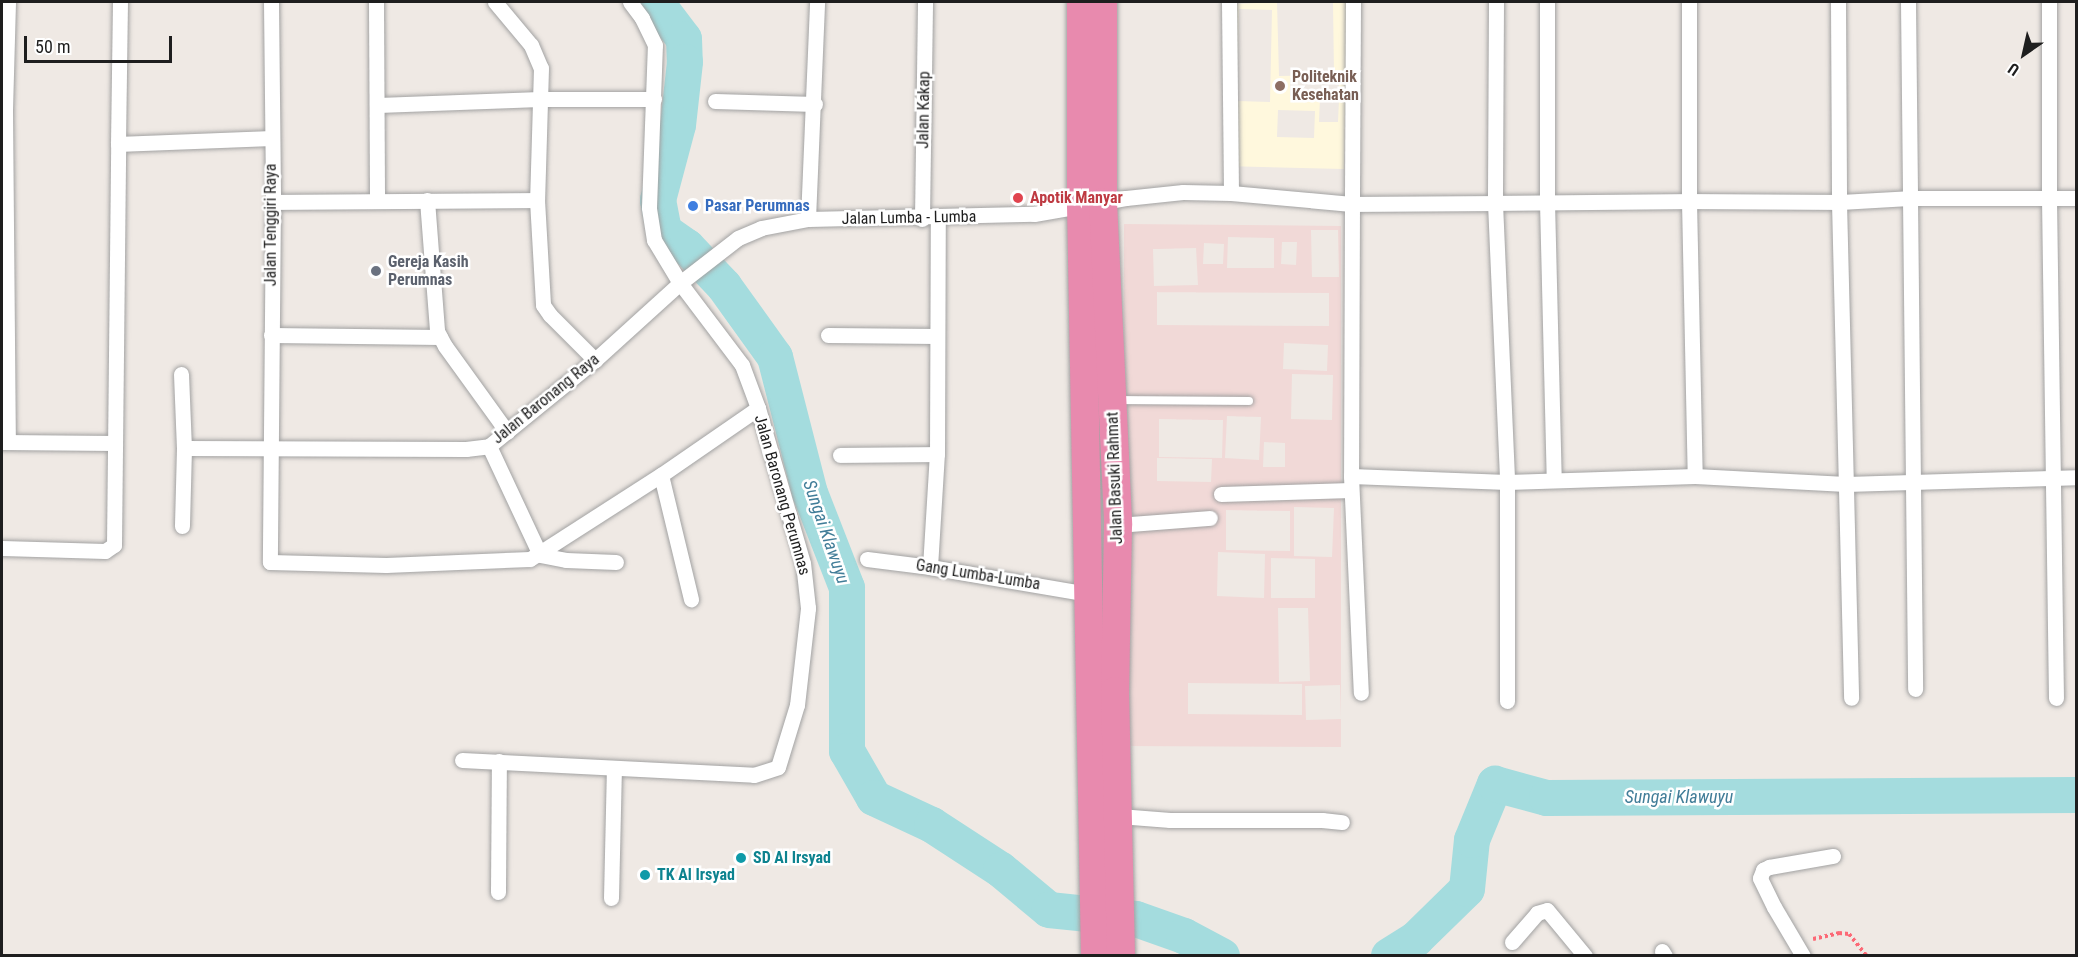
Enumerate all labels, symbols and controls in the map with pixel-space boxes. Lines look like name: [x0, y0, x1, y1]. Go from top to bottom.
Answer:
scale bar: [27, 24, 176, 62]
north arrow: [1994, 24, 2054, 84]
text: 50 m: [35, 36, 70, 57]
text: U: [2005, 59, 2023, 80]
place label: Politeknik Kesehatan: [1292, 67, 1359, 105]
street label: Jalan Kakap: [914, 71, 934, 149]
marker: Politeknik Kesehatan: [1273, 79, 1287, 93]
street label: Jalan Tenggiri Raya: [261, 164, 281, 286]
place label: Apotik Manyar: [1030, 188, 1123, 208]
marker: Apotik Manyar: [1011, 191, 1025, 205]
place label: Pasar Perumnas: [705, 196, 810, 216]
marker: Pasar Perumnas: [686, 199, 700, 213]
street label: Jalan Lumba - Lumba: [842, 207, 976, 229]
place label: Gereja Kasih Perumnas: [388, 252, 469, 290]
marker: Gereja Kasih Perumnas: [369, 264, 383, 278]
street label: Jalan Baronang Raya: [489, 350, 603, 448]
street label: Jalan Basuki Rahmat: [1103, 411, 1127, 545]
street label: Jalan Baronang Perumnas: [750, 413, 814, 577]
water label: Sungai Klawuyu: [798, 477, 854, 587]
street label: Gang Lumba-Lumba: [914, 556, 1042, 594]
water label: Sungai Klawuyu: [1625, 786, 1733, 808]
place label: SD Al Irsyad: [753, 848, 831, 868]
marker: SD Al Irsyad: [734, 851, 748, 865]
place label: TK Al Irsyad: [657, 865, 735, 885]
marker: TK Al Irsyad: [638, 868, 652, 882]

